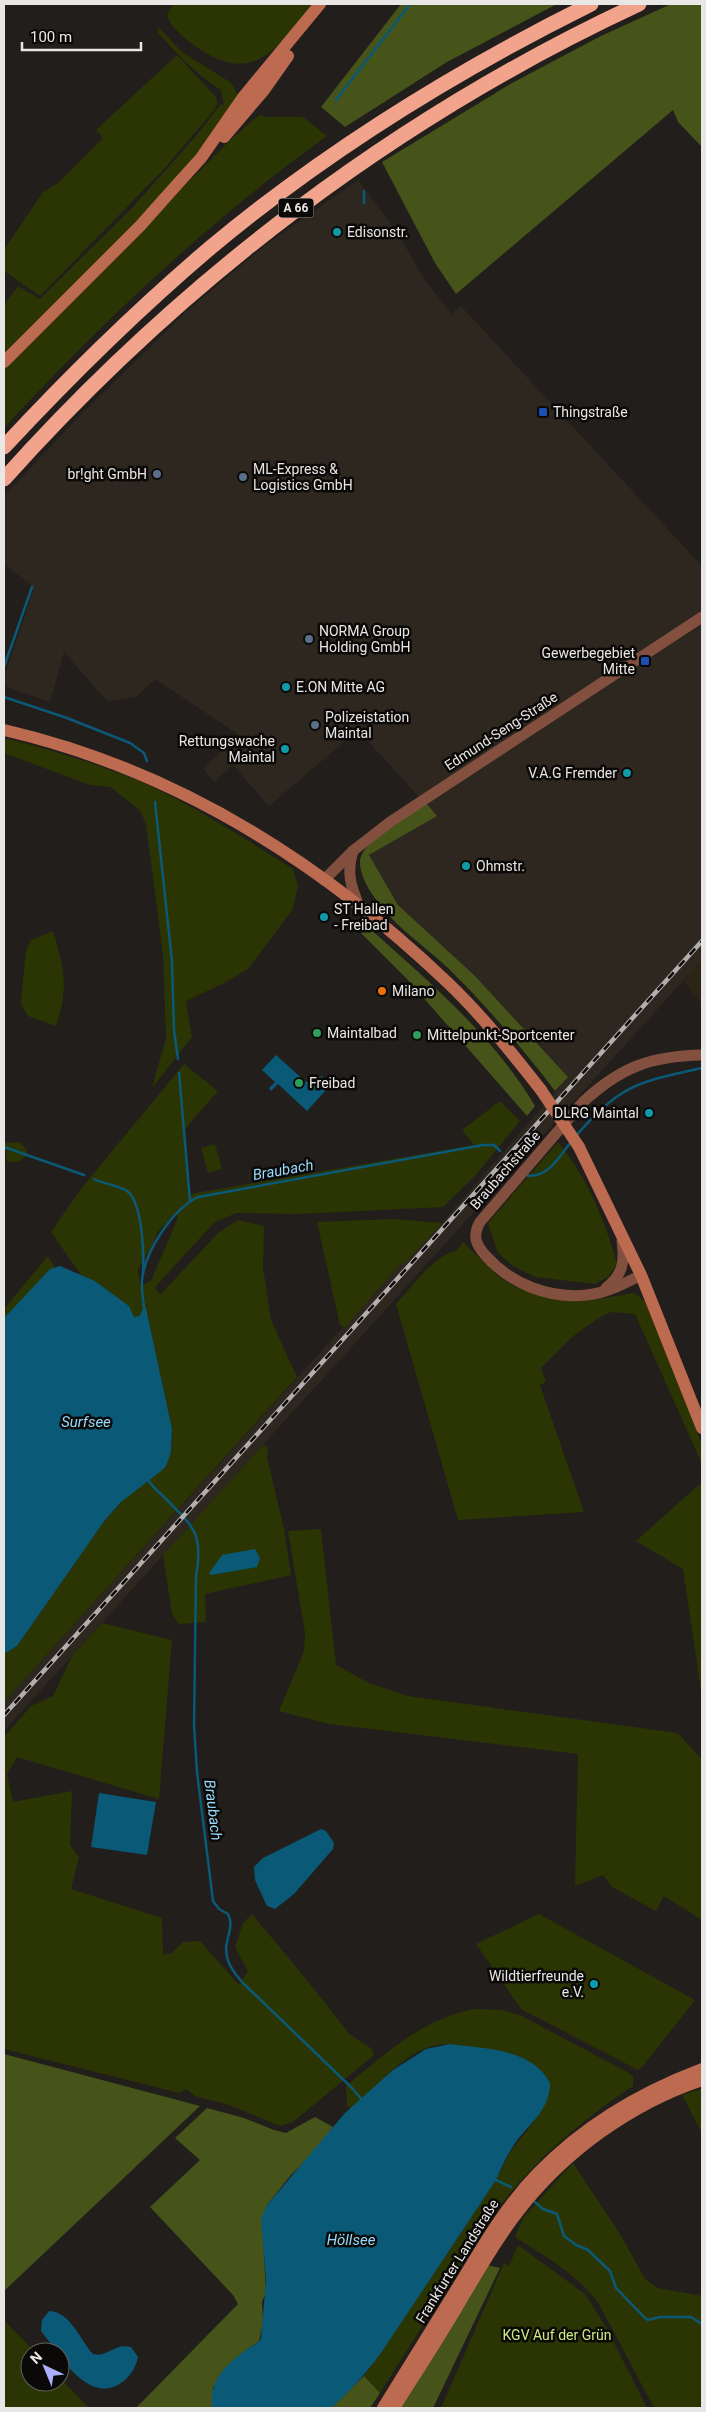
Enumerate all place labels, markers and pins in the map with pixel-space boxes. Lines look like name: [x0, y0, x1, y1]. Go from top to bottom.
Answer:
place label: Edisonstr.: [347, 224, 408, 240]
marker: Edisonstr.: [331, 226, 343, 238]
place label: Thingstraße: [553, 404, 628, 420]
marker: Thingstraße: [537, 406, 549, 418]
place label: ML-Express & Logistics GmbH: [253, 461, 353, 493]
place label: br!ght GmbH: [67, 466, 147, 482]
marker: br!ght GmbH: [151, 468, 163, 480]
marker: ML-Express & Logistics GmbH: [237, 471, 249, 483]
place label: NORMA Group Holding GmbH: [319, 623, 410, 655]
marker: NORMA Group Holding GmbH: [303, 633, 315, 645]
place label: Gewerbegebiet Mitte: [542, 645, 635, 677]
marker: Gewerbegebiet Mitte: [639, 655, 651, 667]
place label: E.ON Mitte AG: [296, 679, 385, 695]
marker: E.ON Mitte AG: [280, 681, 292, 693]
place label: Polizeistation Maintal: [325, 709, 409, 741]
marker: Polizeistation Maintal: [309, 719, 321, 731]
place label: Rettungswache Maintal: [179, 733, 275, 765]
marker: Rettungswache Maintal: [279, 743, 291, 755]
place label: V.A.G Fremder: [528, 765, 617, 781]
marker: V.A.G Fremder: [621, 767, 633, 779]
place label: Ohmstr.: [476, 858, 525, 874]
marker: Ohmstr.: [460, 860, 472, 872]
place label: ST Hallen - Freibad: [334, 901, 393, 933]
marker: ST Hallen - Freibad: [318, 911, 330, 923]
place label: Milano: [392, 983, 434, 999]
marker: Milano: [376, 985, 388, 997]
place label: Maintalbad: [327, 1025, 397, 1041]
marker: Maintalbad: [311, 1027, 323, 1039]
place label: Mittelpunkt-Sportcenter: [427, 1027, 575, 1043]
marker: Mittelpunkt-Sportcenter: [411, 1029, 423, 1041]
place label: Freibad: [309, 1075, 355, 1091]
marker: Freibad: [293, 1077, 305, 1089]
place label: DLRG Maintal: [554, 1105, 639, 1121]
marker: DLRG Maintal: [643, 1107, 655, 1119]
place label: Wildtierfreunde e.V.: [489, 1968, 584, 2000]
marker: Wildtierfreunde e.V.: [588, 1978, 600, 1990]

